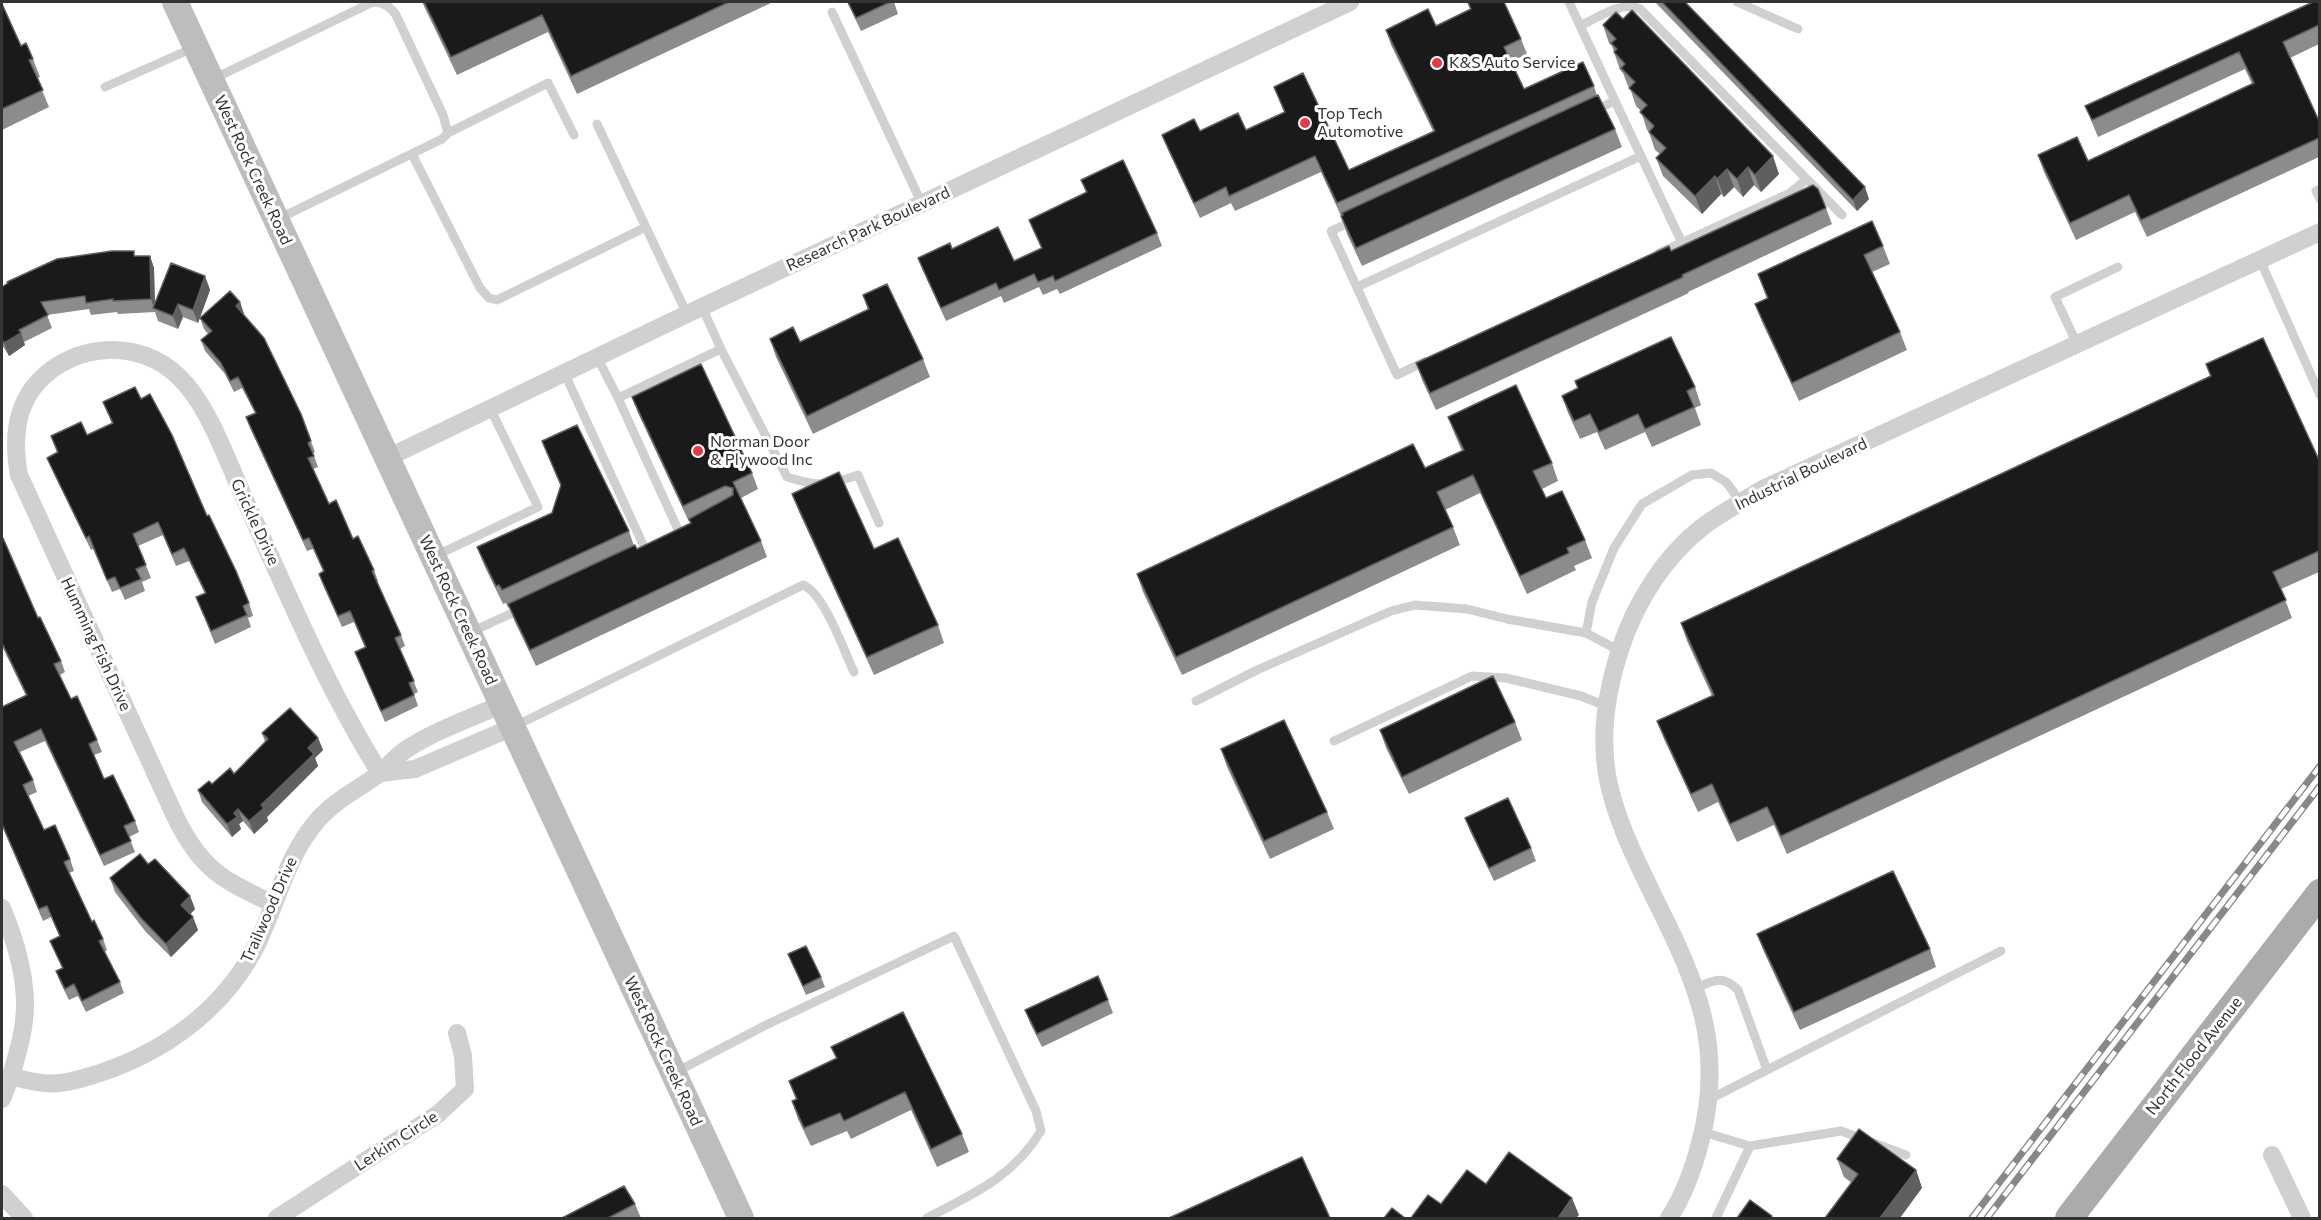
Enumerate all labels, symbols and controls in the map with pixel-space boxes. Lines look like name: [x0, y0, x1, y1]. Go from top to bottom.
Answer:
place label: K&S Auto Service: [1449, 53, 1575, 73]
marker: K&S Auto Service: [1430, 56, 1444, 70]
street label: West Rock Creek Road: [210, 92, 296, 248]
place label: Top Tech Automotive: [1317, 104, 1403, 142]
marker: Top Tech Automotive: [1298, 116, 1312, 130]
street label: Research Park Boulevard: [783, 183, 953, 275]
place label: Norman Door & Plywood Inc: [710, 432, 813, 470]
street label: Industrial Boulevard: [1732, 434, 1870, 514]
marker: Norman Door & Plywood Inc: [691, 444, 705, 458]
street label: Grickle Drive: [227, 476, 283, 568]
street label: West Rock Creek Road: [415, 532, 501, 688]
street label: Humming Fish Drive: [57, 574, 135, 714]
street label: Trailwood Drive: [237, 854, 301, 966]
street label: West Rock Creek Road: [620, 973, 706, 1129]
street label: North Flood Avenue: [2142, 993, 2246, 1119]
street label: Lerkim Circle: [351, 1107, 441, 1175]

